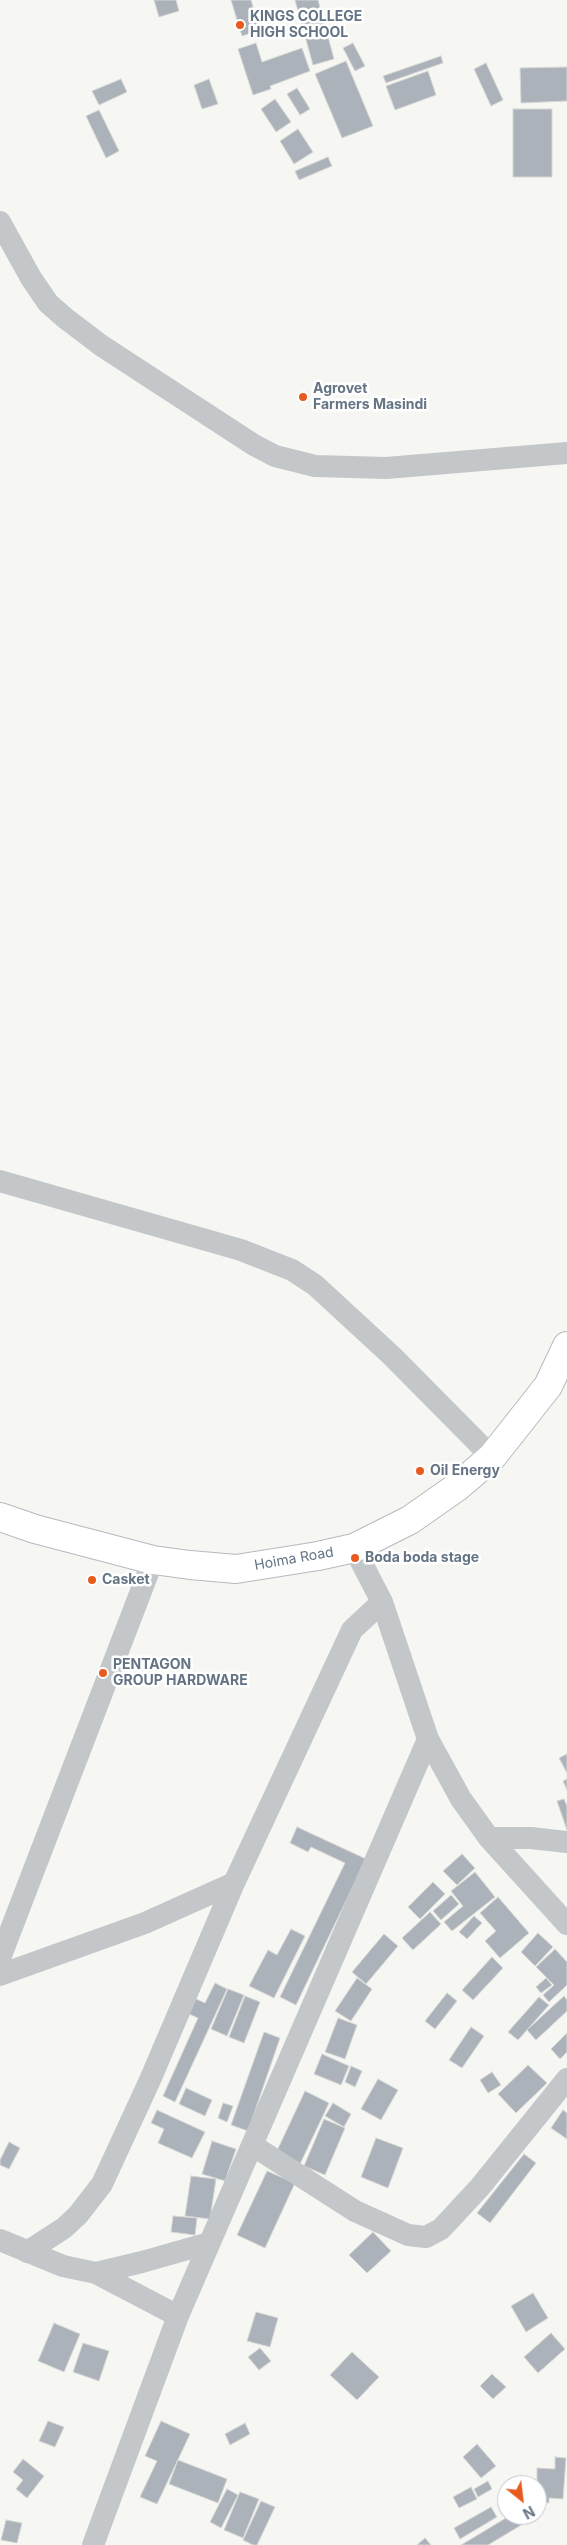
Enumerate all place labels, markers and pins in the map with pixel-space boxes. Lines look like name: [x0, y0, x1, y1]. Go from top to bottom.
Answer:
place label: KINGS COLLEGE HIGH SCHOOL: [250, 9, 362, 41]
marker: KINGS COLLEGE HIGH SCHOOL: [234, 19, 246, 31]
place label: Agrovet Farmers Masindi: [313, 381, 427, 414]
marker: Agrovet Farmers Masindi: [297, 391, 309, 403]
place label: Oil Energy: [430, 1463, 500, 1479]
marker: Oil Energy: [414, 1465, 426, 1477]
place label: Boda boda stage: [365, 1550, 479, 1566]
marker: Boda boda stage: [349, 1552, 361, 1564]
place label: Casket: [102, 1572, 150, 1588]
marker: Casket: [86, 1574, 98, 1586]
place label: PENTAGON GROUP HARDWARE: [113, 1657, 248, 1690]
marker: PENTAGON GROUP HARDWARE: [97, 1667, 109, 1679]

